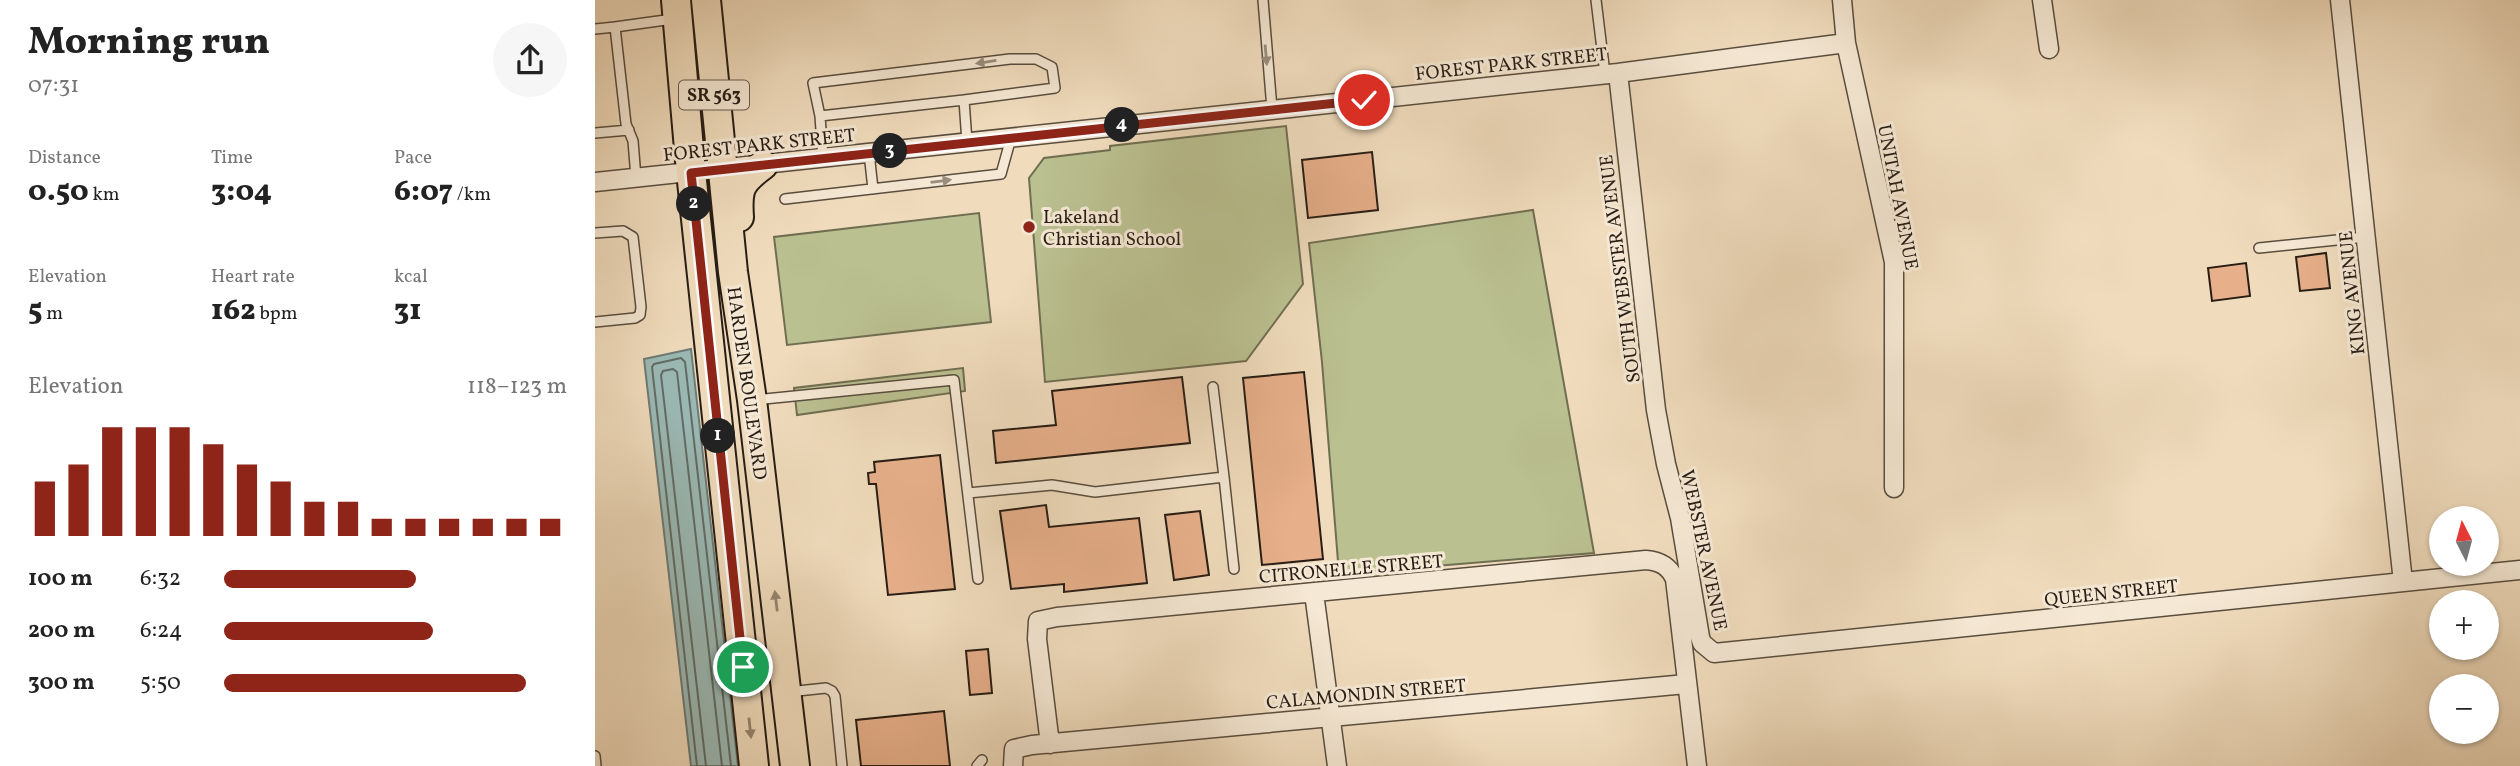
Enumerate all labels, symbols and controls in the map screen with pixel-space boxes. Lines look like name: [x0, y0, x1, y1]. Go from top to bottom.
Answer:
text: Morning run: [28, 17, 270, 70]
button: share: [493, 23, 567, 97]
street label: FOREST PARK STREET: [1414, 42, 1609, 88]
one-way arrow: [1261, 44, 1272, 66]
one-way arrow: [975, 57, 997, 68]
text: 07:31: [28, 70, 79, 102]
pin: [1334, 70, 1394, 130]
road number: SR 563: [679, 80, 749, 110]
icon: check: [1345, 81, 1383, 119]
pin: 4: [1105, 108, 1139, 142]
text: 4: [1116, 111, 1127, 137]
street label: UNITAH AVENUE: [1870, 122, 1924, 272]
street label: FOREST PARK STREET: [662, 123, 857, 169]
pin: 3: [873, 134, 907, 168]
text: 3: [885, 137, 894, 163]
text: Distance: [28, 145, 101, 171]
text: Time: [211, 145, 253, 171]
text: Pace: [394, 145, 432, 171]
street label: SOUTH WEBSTER AVENUE: [1594, 153, 1648, 384]
text: 0.50: [28, 171, 89, 213]
text: 3:04: [211, 171, 272, 213]
text: 6:07: [394, 171, 453, 213]
one-way arrow: [930, 176, 952, 187]
text: km: [89, 182, 120, 208]
text: /km: [453, 182, 491, 208]
pin: 2: [677, 186, 711, 222]
text: 2: [689, 190, 698, 216]
place label: Lakeland Christian School: [1043, 205, 1181, 253]
marker: Lakeland Christian School: [1021, 219, 1037, 235]
street label: KING AVENUE: [2334, 229, 2372, 356]
text: Elevation: [28, 264, 107, 290]
text: Heart rate: [211, 264, 295, 290]
text: kcal: [394, 264, 428, 290]
street label: HARDEN BOULEVARD: [720, 285, 772, 482]
text: 5: [28, 290, 42, 332]
text: 162: [211, 290, 256, 332]
text: 31: [394, 290, 421, 332]
text: m: [42, 301, 63, 327]
text: bpm: [256, 301, 298, 327]
text: Elevation: [28, 371, 124, 403]
text: 118–123 m: [467, 371, 567, 403]
pin: 1: [701, 418, 735, 453]
text: 1: [714, 422, 721, 448]
street label: WEBSTER AVENUE: [1673, 467, 1733, 633]
north arrow: [2429, 506, 2499, 576]
map controls: [2429, 506, 2499, 744]
street label: CITRONELLE STREET: [1258, 549, 1445, 591]
text: 100 m: [28, 563, 93, 595]
text: 6:32: [140, 563, 181, 595]
street label: QUEEN STREET: [2043, 574, 2179, 614]
one-way arrow: [771, 590, 782, 612]
button: +: [2429, 590, 2499, 660]
text: 200 m: [28, 615, 95, 647]
text: 6:24: [140, 615, 182, 647]
pin: [713, 637, 773, 697]
icon: arrive: [724, 648, 762, 686]
text: 300 m: [28, 667, 95, 699]
text: 5:50: [140, 667, 181, 699]
street label: CALAMONDIN STREET: [1265, 673, 1467, 717]
button: −: [2429, 674, 2499, 744]
one-way arrow: [744, 717, 755, 739]

